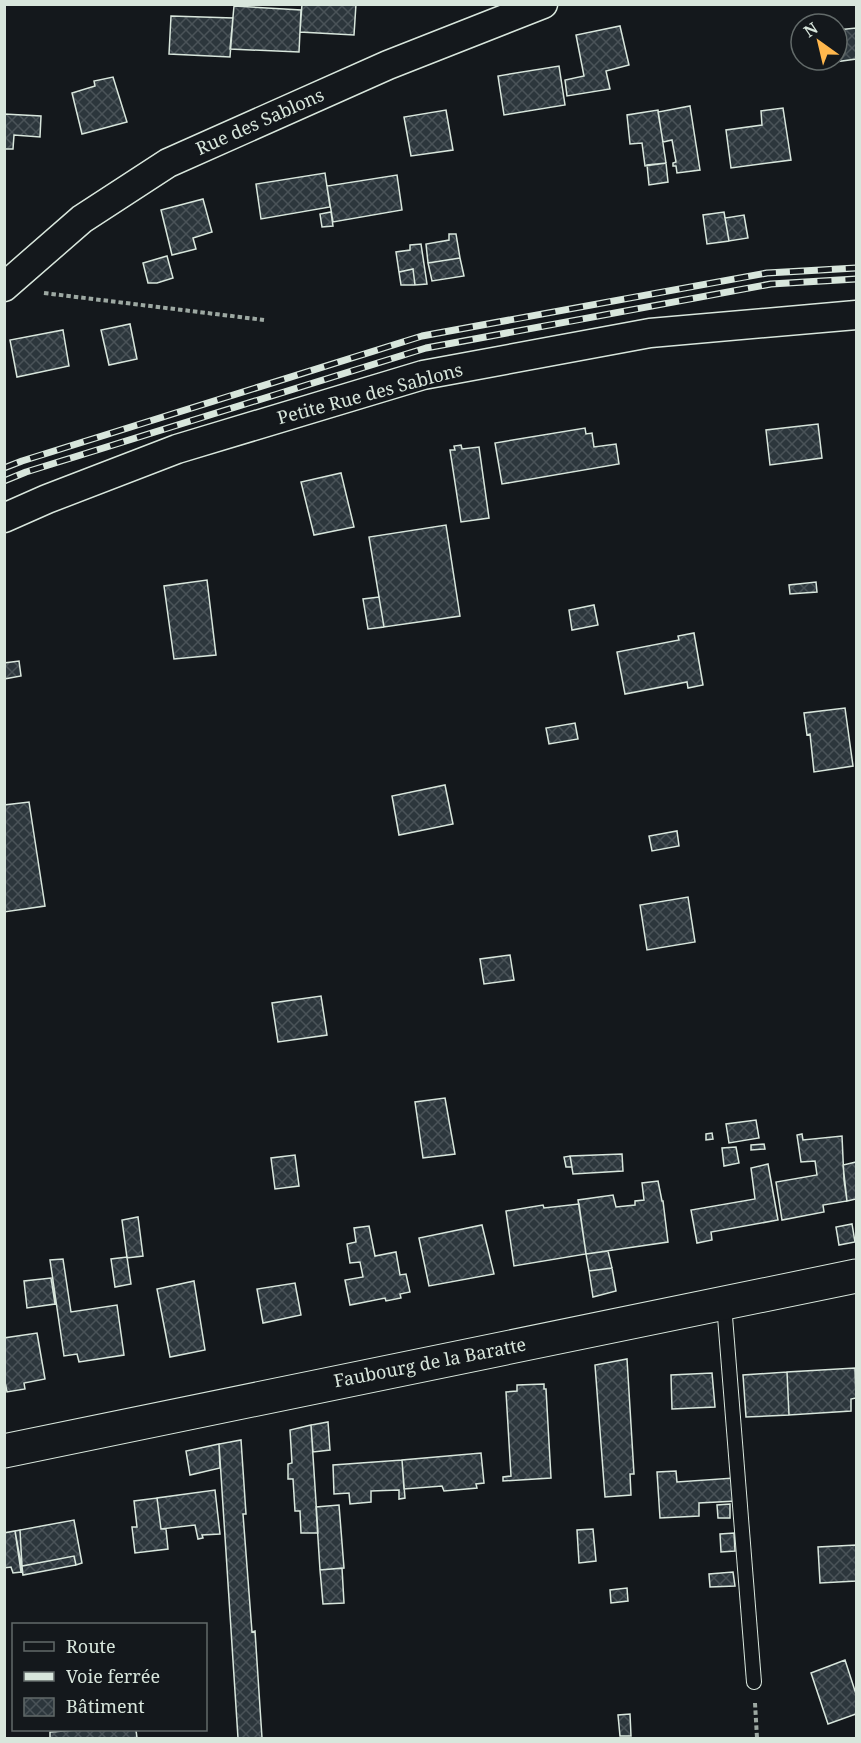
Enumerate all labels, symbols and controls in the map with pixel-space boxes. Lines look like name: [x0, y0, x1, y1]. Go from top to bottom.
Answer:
north arrow: [789, 12, 849, 72]
text: N: [799, 17, 822, 42]
street label: Rue des Sablons: [192, 82, 327, 160]
street label: Petite Rue des Sablons: [274, 357, 465, 429]
street label: Faubourg de la Baratte: [332, 1332, 528, 1392]
legend: [12, 1623, 207, 1731]
text: Route: [66, 1634, 116, 1658]
text: Voie ferrée: [66, 1664, 160, 1688]
text: Bâtiment: [66, 1694, 145, 1718]

